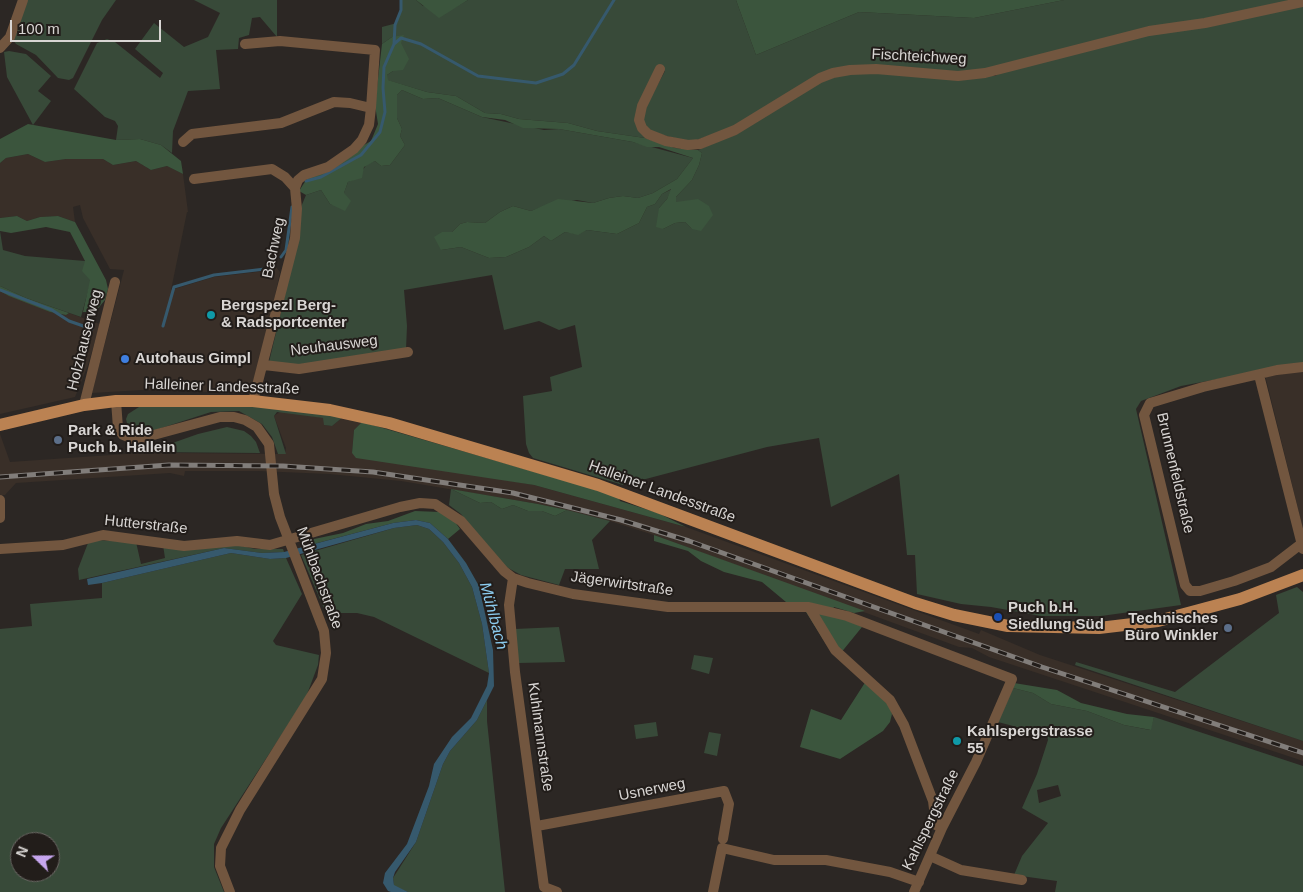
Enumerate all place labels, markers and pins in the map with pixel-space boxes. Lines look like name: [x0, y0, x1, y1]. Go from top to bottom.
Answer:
place label: Bergspezl Berg- & Radsportcenter: [221, 297, 347, 332]
marker: Bergspezl Berg- & Radsportcenter: [205, 309, 217, 321]
place label: Autohaus Gimpl: [135, 350, 251, 368]
marker: Autohaus Gimpl: [119, 353, 131, 365]
place label: Park & Ride Puch b. Hallein: [68, 422, 176, 457]
marker: Park & Ride Puch b. Hallein: [52, 434, 64, 446]
place label: Puch b.H. Siedlung Süd: [1008, 599, 1104, 634]
place label: Technisches Büro Winkler: [1125, 610, 1218, 645]
marker: Puch b.H. Siedlung Süd: [992, 611, 1004, 623]
marker: Technisches Büro Winkler: [1222, 622, 1234, 634]
place label: Kahlspergstrasse 55: [967, 723, 1093, 758]
marker: Kahlspergstrasse 55: [951, 735, 963, 747]

